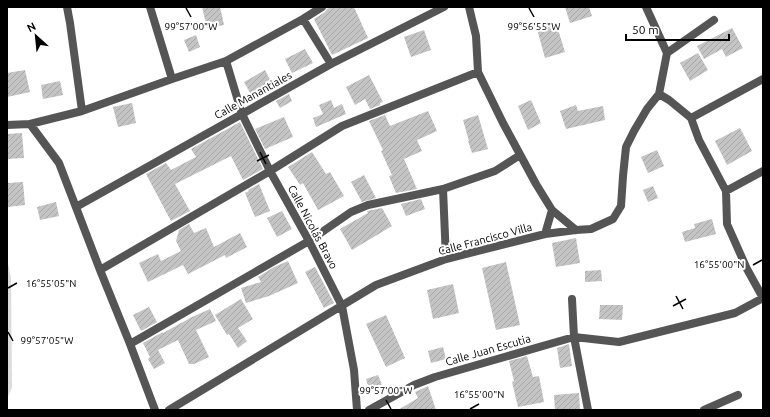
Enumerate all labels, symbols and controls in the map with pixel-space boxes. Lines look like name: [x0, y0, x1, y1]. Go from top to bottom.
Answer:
north arrow: [16, 16, 56, 56]
scale bar: [626, 16, 729, 42]
text: N: [25, 20, 38, 34]
text: 99°57'00"W: [165, 21, 217, 32]
text: 99°56'55"W: [508, 21, 560, 32]
text: 50 m: [632, 23, 659, 36]
street label: Calle Manantiales: [212, 69, 294, 121]
street label: Calle Nicolás Bravo: [286, 183, 340, 271]
street label: Calle Francisco Villa: [437, 221, 533, 257]
text: 16°55'00"N: [694, 259, 744, 270]
text: 16°55'05"N: [26, 278, 76, 289]
street label: Calle Juan Escutia: [444, 332, 532, 368]
text: 99°57'05"W: [21, 335, 73, 346]
text: 99°57'00"W: [360, 385, 412, 396]
text: 16°55'00"N: [454, 389, 504, 400]

